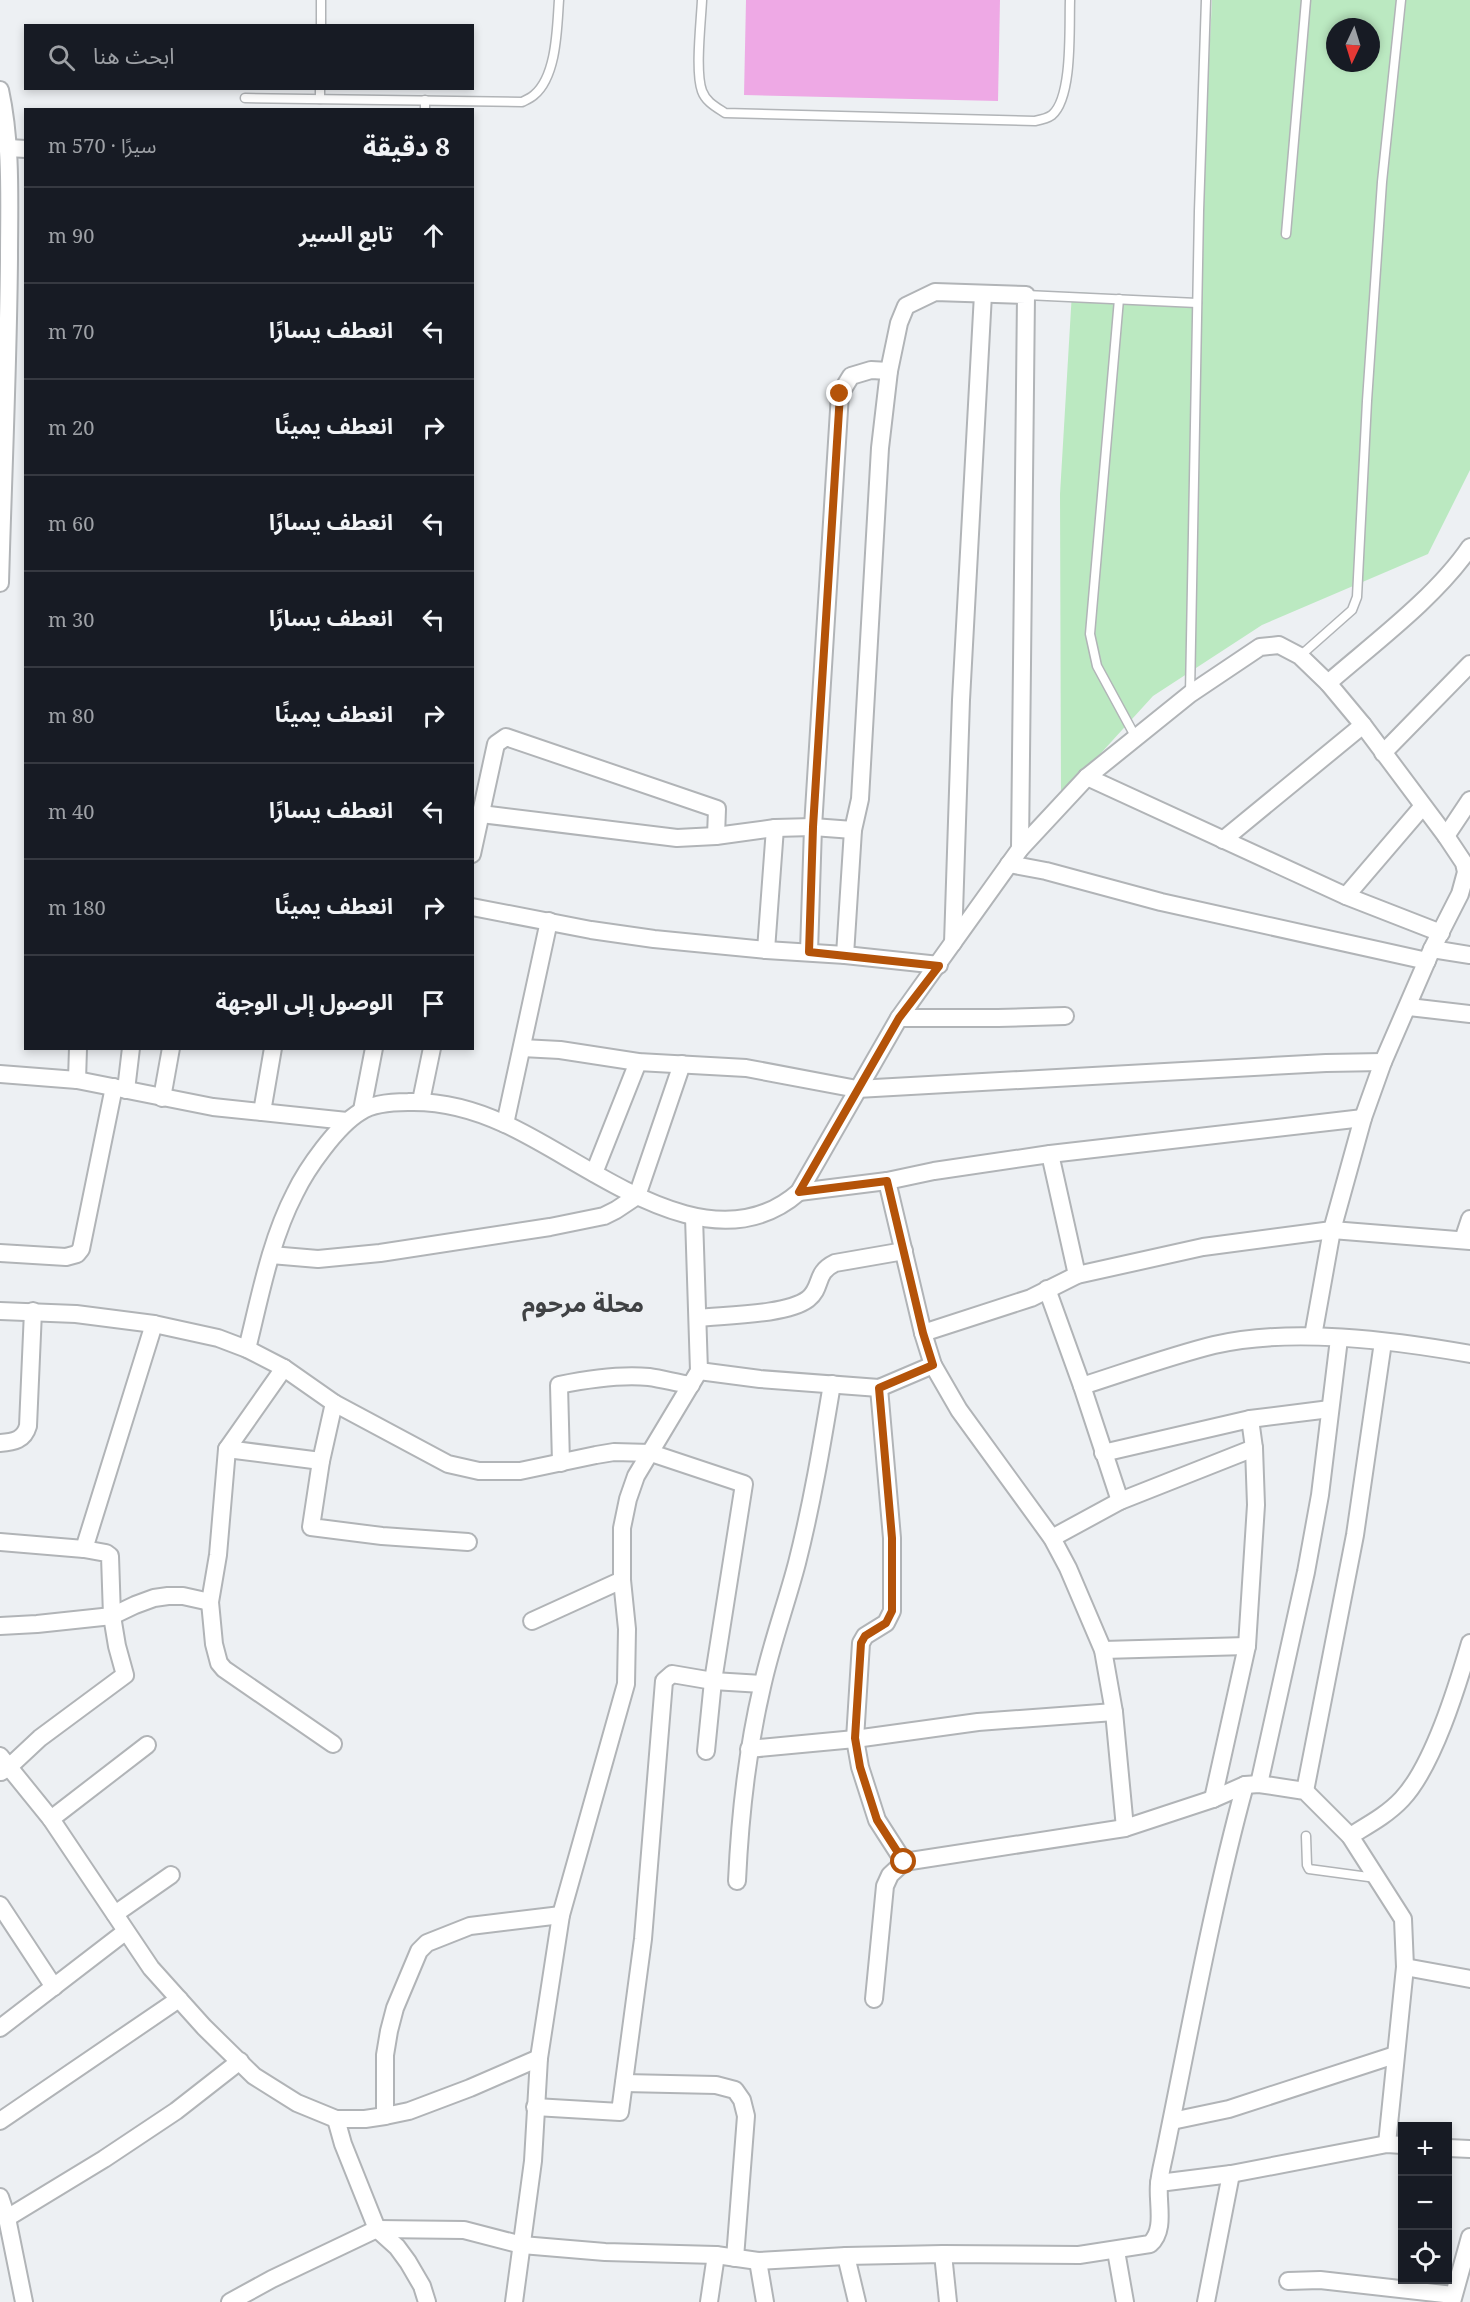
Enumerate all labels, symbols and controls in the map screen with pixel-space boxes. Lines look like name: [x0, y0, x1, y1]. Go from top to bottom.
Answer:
north arrow: [1326, 18, 1380, 72]
search box: [24, 24, 474, 90]
text: ابحث هنا: [93, 40, 175, 70]
icon: search: [45, 41, 78, 74]
text: 8 دقيقة: [363, 128, 450, 164]
text: سيرًا · 570 m: [48, 132, 156, 159]
text: تابع السير: [299, 218, 393, 248]
icon: ahead: [417, 219, 450, 252]
text: 90 m: [48, 222, 94, 249]
text: انعطف يسارًا: [269, 314, 393, 344]
icon: left: [417, 315, 450, 348]
text: 70 m: [48, 318, 94, 345]
route end: [826, 380, 852, 406]
text: انعطف يمينًا: [275, 410, 393, 440]
icon: right: [417, 411, 450, 444]
text: 20 m: [48, 414, 94, 441]
text: انعطف يسارًا: [269, 506, 393, 536]
icon: left: [417, 507, 450, 540]
text: 60 m: [48, 510, 94, 537]
text: انعطف يسارًا: [269, 602, 393, 632]
icon: left: [417, 603, 450, 636]
text: 30 m: [48, 606, 94, 633]
text: انعطف يمينًا: [275, 698, 393, 728]
icon: right: [417, 699, 450, 732]
text: 80 m: [48, 702, 94, 729]
text: انعطف يسارًا: [269, 794, 393, 824]
icon: left: [417, 795, 450, 828]
text: 40 m: [48, 798, 94, 825]
text: انعطف يمينًا: [275, 890, 393, 920]
icon: right: [417, 891, 450, 924]
text: 180 m: [48, 894, 106, 921]
text: الوصول إلى الوجهة: [215, 986, 393, 1016]
icon: arrive: [417, 987, 450, 1020]
district label: محلة مرحوم: [522, 1286, 644, 1322]
route start: [890, 1848, 916, 1874]
map controls: [1398, 2122, 1452, 2284]
button: +: [1398, 2122, 1452, 2176]
button: −: [1398, 2176, 1452, 2230]
button: locate: [1398, 2230, 1452, 2284]

